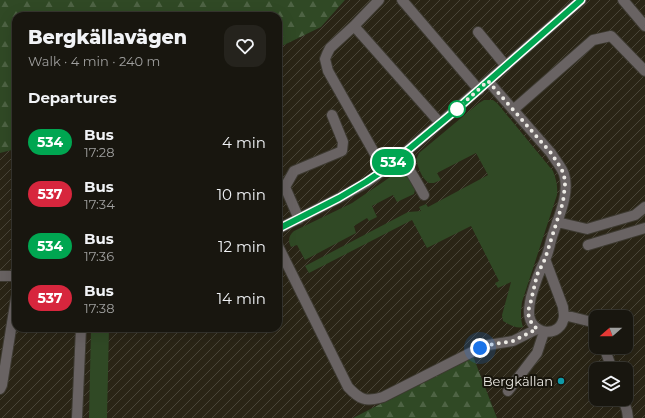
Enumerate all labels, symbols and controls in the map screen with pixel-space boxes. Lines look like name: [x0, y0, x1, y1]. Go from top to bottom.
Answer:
button: heart: [224, 25, 266, 67]
text: Bergkällavägen: [28, 26, 187, 49]
text: Walk · 4 min · 240 m: [28, 53, 160, 69]
text: Departures: [28, 88, 117, 107]
unlabelled marker: [448, 100, 466, 118]
text: Bus: [84, 125, 114, 144]
text: 534: [37, 133, 63, 151]
text: 4 min: [222, 133, 266, 152]
text: 17:28: [84, 144, 115, 160]
line badge: 534: [370, 149, 416, 175]
text: 534: [380, 153, 406, 171]
text: Bus: [84, 177, 114, 196]
text: 537: [37, 185, 63, 203]
text: 10 min: [217, 185, 266, 204]
text: 17:34: [84, 196, 115, 212]
text: Bus: [84, 229, 114, 248]
text: 534: [37, 237, 63, 255]
text: 12 min: [218, 237, 266, 256]
text: 17:36: [84, 248, 114, 264]
text: Bus: [84, 281, 114, 300]
text: 537: [37, 289, 63, 307]
text: 14 min: [217, 289, 266, 308]
text: 17:38: [84, 300, 114, 316]
north arrow: [589, 310, 633, 354]
map controls: [589, 310, 633, 406]
your location: [470, 338, 490, 358]
button: layers: [589, 362, 633, 406]
place label: Bergkällan: [483, 373, 553, 389]
marker: Bergkällan: [556, 376, 566, 386]

